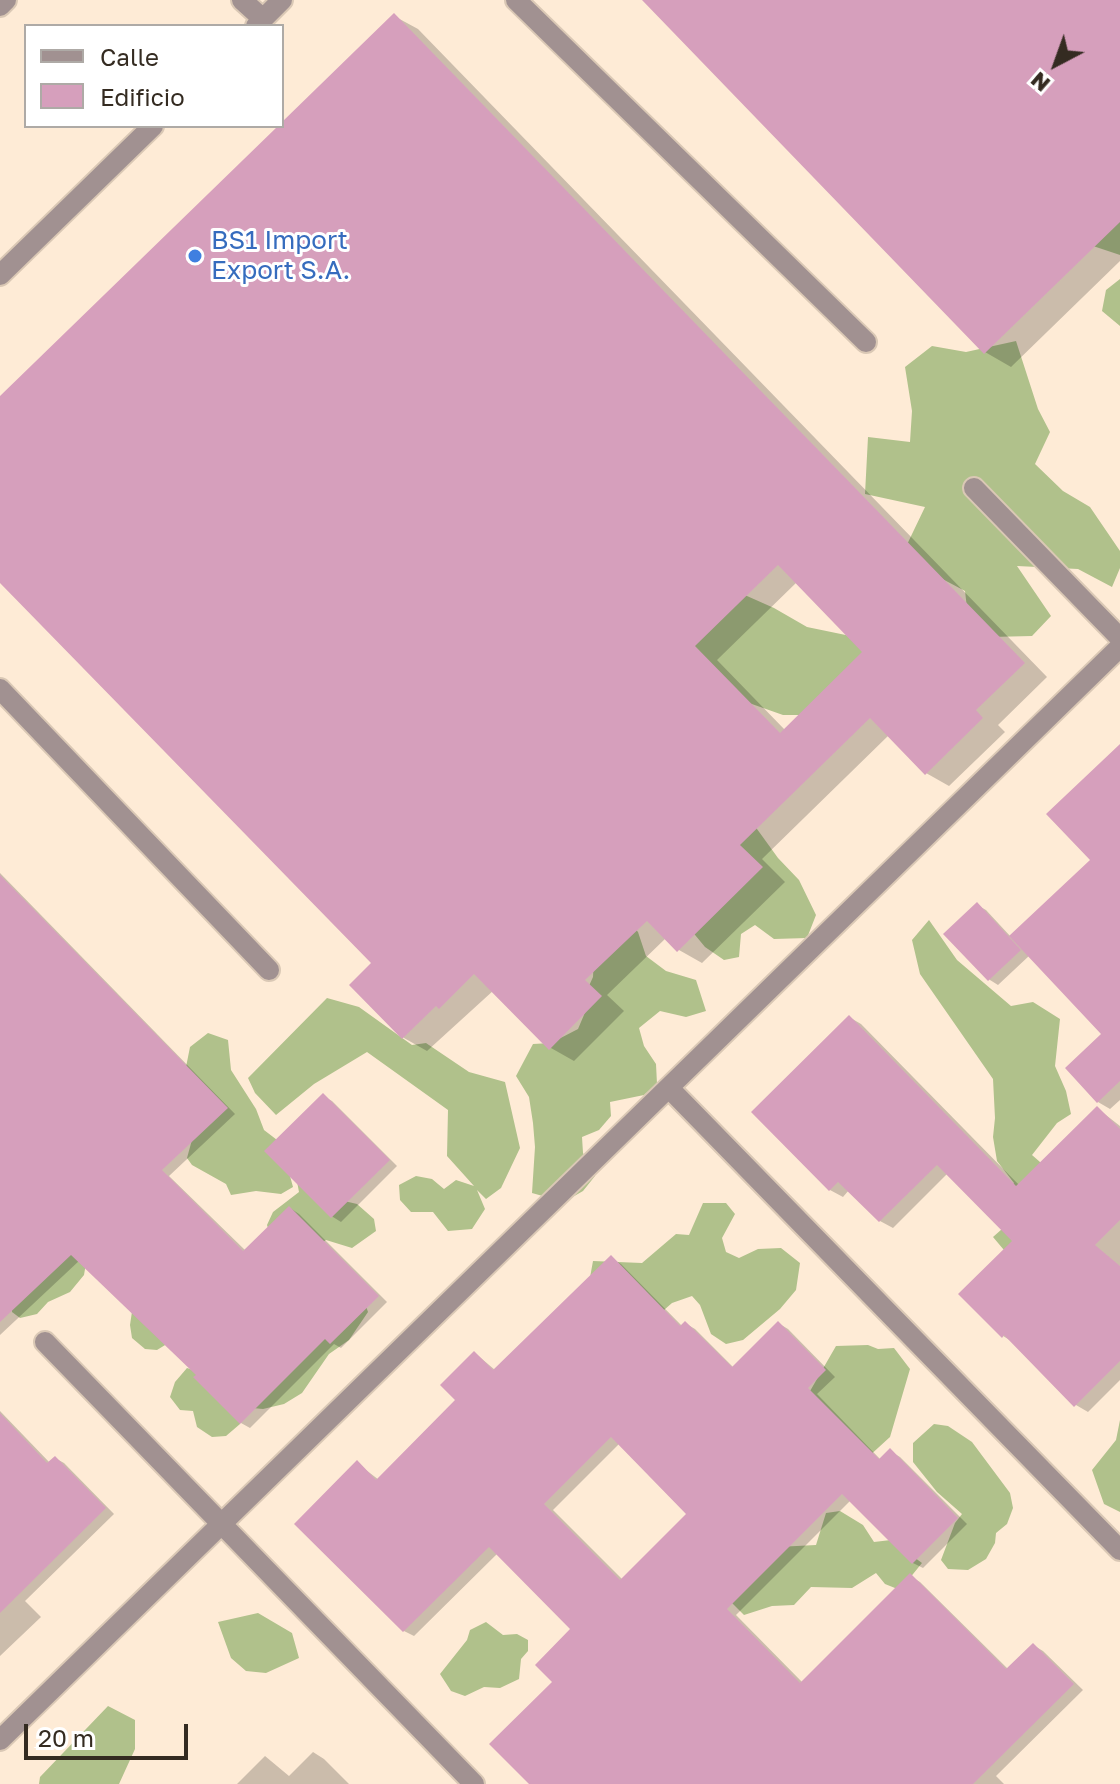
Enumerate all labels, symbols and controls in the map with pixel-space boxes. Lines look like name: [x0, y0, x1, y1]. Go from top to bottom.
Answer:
legend: [24, 24, 284, 128]
north arrow: [1016, 24, 1096, 104]
text: Calle: [100, 42, 159, 71]
text: N: [1025, 67, 1055, 98]
text: Edificio: [100, 82, 185, 111]
place label: BS1 Import Export S.A.: [211, 225, 350, 286]
marker: BS1 Import Export S.A.: [186, 247, 204, 265]
scale bar: [28, 1708, 192, 1758]
text: 20 m: [38, 1723, 94, 1752]

